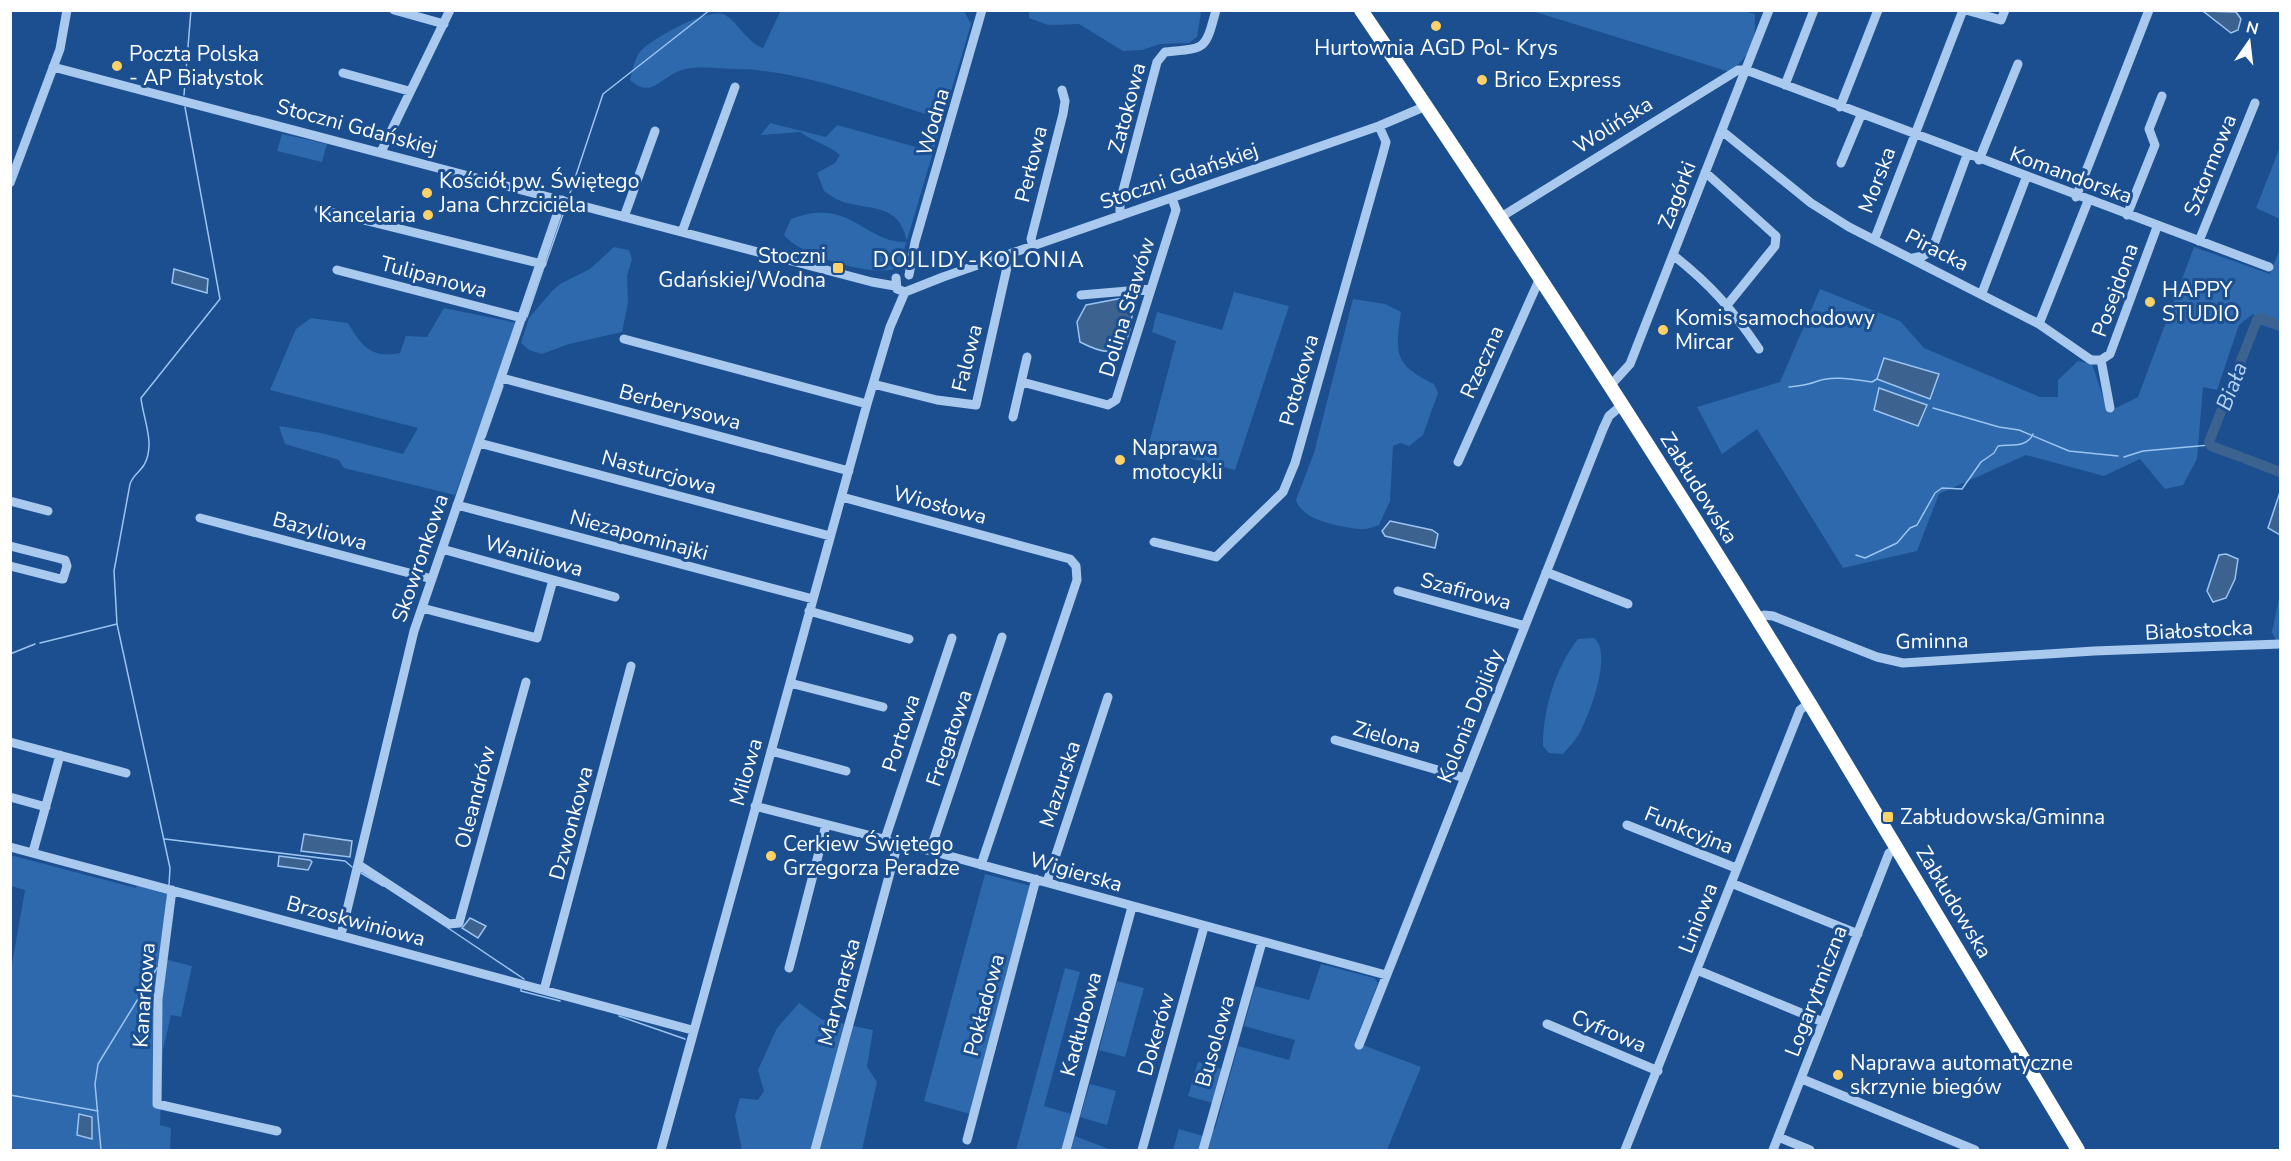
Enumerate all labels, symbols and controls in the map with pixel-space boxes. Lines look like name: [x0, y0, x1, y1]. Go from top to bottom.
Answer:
north arrow: [2219, 12, 2279, 72]
text: N: [2244, 16, 2261, 41]
marker: Hurtownia AGD Pol- Krys: [1429, 19, 1443, 33]
place label: Hurtownia AGD Pol- Krys: [1314, 34, 1558, 62]
place label: Poczta Polska - AP Białystok: [129, 40, 264, 92]
marker: Poczta Polska - AP Białystok: [110, 59, 124, 73]
street label: Zatokowa: [1102, 60, 1152, 156]
place label: Brico Express: [1494, 66, 1621, 94]
marker: Brico Express: [1475, 73, 1489, 87]
street label: Wodna: [910, 85, 956, 159]
street label: Wolińska: [1568, 90, 1658, 160]
street label: Stoczni Gdańskiej: [273, 92, 441, 162]
street label: Sztormowa: [2177, 110, 2243, 220]
street label: Perłowa: [1008, 123, 1054, 205]
street label: Stoczni Gdańskiej: [1096, 136, 1262, 216]
street label: Komandorska: [2006, 140, 2136, 210]
street label: Morska: [1852, 143, 1902, 217]
street label: Zagórki: [1651, 157, 1703, 233]
place label: Kościół pw. Świętego Jana Chrzciciela: [438, 167, 639, 219]
marker: Kościół pw. Świętego Jana Chrzciciela: [420, 186, 434, 200]
place label: Kancelaria: [318, 201, 416, 229]
marker: Kancelaria: [421, 208, 435, 222]
street label: Piracka: [1900, 222, 1974, 278]
street label: Dolina Stawów: [1092, 233, 1162, 380]
street label: Posejdona: [2085, 239, 2145, 341]
place label: Stoczni Gdańskiej/Wodna: [658, 242, 826, 294]
district label: DOJLIDY-KOLONIA: [873, 245, 1085, 275]
street label: Tulipanowa: [378, 249, 490, 305]
marker: Stoczni Gdańskiej/Wodna: [831, 261, 845, 275]
place label: HAPPY STUDIO: [2162, 276, 2240, 328]
marker: HAPPY STUDIO: [2143, 295, 2157, 309]
place label: Komis samochodowy Mircar: [1675, 304, 1875, 356]
street label: Falowa: [945, 321, 989, 395]
street label: Rzeczna: [1454, 321, 1510, 403]
marker: Komis samochodowy Mircar: [1656, 323, 1670, 337]
street label: Potokowa: [1273, 331, 1325, 429]
water label: Biała: [2209, 358, 2255, 415]
street label: Berberysowa: [616, 377, 744, 437]
street label: Zabłudowska: [1654, 427, 1744, 549]
place label: Naprawa motocykli: [1132, 434, 1223, 486]
street label: Nasturcjowa: [598, 443, 720, 501]
marker: Naprawa motocykli: [1113, 453, 1127, 467]
street label: Wiosłowa: [890, 479, 990, 531]
street label: Skowronkowa: [385, 490, 455, 626]
street label: Niezapominajki: [567, 503, 711, 567]
street label: Bazyliowa: [270, 505, 370, 557]
street label: Waniliowa: [482, 529, 586, 583]
street label: Szafirowa: [1418, 565, 1514, 617]
street label: Białostocka: [2144, 613, 2254, 647]
street label: Gminna: [1895, 626, 1969, 656]
street label: Kolonia Dojlidy: [1430, 645, 1510, 787]
street label: Fregatowa: [919, 686, 979, 790]
street label: Portowa: [875, 691, 927, 775]
street label: Zielona: [1350, 714, 1424, 760]
street label: Milowa: [723, 735, 769, 809]
street label: Mazurska: [1033, 737, 1087, 831]
street label: Oleandrów: [448, 742, 502, 851]
street label: Dzwonkowa: [542, 763, 600, 883]
street label: Funkcyjna: [1640, 799, 1738, 861]
place label: Zabłudowska/Gminna: [1900, 803, 2105, 831]
marker: Zabłudowska/Gminna: [1881, 810, 1895, 824]
place label: Cerkiew Świętego Grzegorza Peradze: [783, 830, 960, 882]
street label: Zabłudowska: [1909, 841, 1999, 963]
street label: Wigierska: [1026, 845, 1126, 899]
marker: Cerkiew Świętego Grzegorza Peradze: [764, 849, 778, 863]
street label: Liniowa: [1672, 879, 1724, 957]
street label: Brzoskwiniowa: [283, 889, 429, 953]
street label: Logarytmiczna: [1778, 921, 1854, 1061]
street label: Marynarska: [811, 935, 867, 1049]
street label: Kanarkowa: [126, 942, 162, 1048]
street label: Pokładowa: [957, 951, 1011, 1059]
street label: Kadłubowa: [1054, 969, 1108, 1079]
street label: Dokerów: [1131, 989, 1181, 1079]
street label: Busolowa: [1189, 992, 1241, 1090]
street label: Cyfrowa: [1567, 1003, 1651, 1059]
place label: Naprawa automatyczne skrzynie biegów: [1850, 1049, 2073, 1101]
marker: Naprawa automatyczne skrzynie biegów: [1831, 1068, 1845, 1082]

